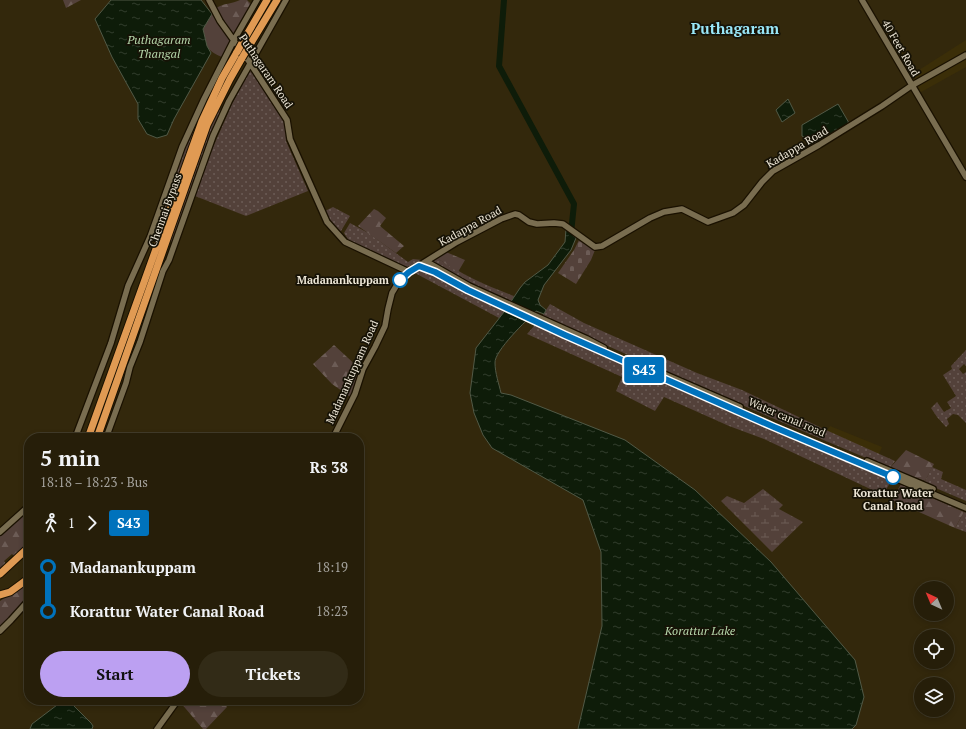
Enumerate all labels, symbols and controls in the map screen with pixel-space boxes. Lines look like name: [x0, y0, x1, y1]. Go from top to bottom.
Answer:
street label: 40 Feet Road: [879, 17, 923, 79]
district label: Puthagaram: [691, 18, 779, 38]
street label: Puthagaram Road: [236, 31, 296, 111]
water label: Puthagaram Thangal: [126, 32, 191, 61]
street label: Kadappa Road: [764, 123, 830, 171]
street label: Chennai Bypass: [145, 171, 185, 249]
street label: Kadappa Road: [436, 203, 504, 249]
marker: Madanankuppam: [392, 272, 408, 288]
place label: Madanankuppam: [297, 273, 390, 287]
street label: Madanankuppam Road: [323, 318, 381, 426]
line badge: S43: [621, 357, 667, 383]
text: S43: [632, 360, 656, 379]
street label: Water canal road: [746, 394, 828, 440]
text: 5 min: [40, 443, 100, 472]
text: Rs 38: [310, 457, 348, 477]
marker: Korattur Water Canal Road: [885, 469, 901, 485]
text: 18:18 – 18:23 · Bus: [40, 473, 148, 491]
place label: Korattur Water Canal Road: [853, 486, 933, 513]
icon: walk: [40, 512, 62, 534]
icon: forward: [81, 512, 103, 534]
text: S43: [117, 513, 141, 532]
text: 1: [68, 514, 75, 532]
text: Madanankuppam: [70, 557, 196, 577]
text: 18:19: [316, 558, 348, 576]
north arrow: [914, 581, 954, 621]
map controls: [914, 581, 954, 717]
text: Korattur Water Canal Road: [70, 601, 264, 621]
text: 18:23: [316, 602, 348, 620]
water label: Korattur Lake: [664, 623, 736, 638]
button: locate: [914, 629, 954, 669]
button: Start: [40, 651, 190, 697]
button: Tickets: [198, 651, 348, 697]
button: layers: [914, 677, 954, 717]

